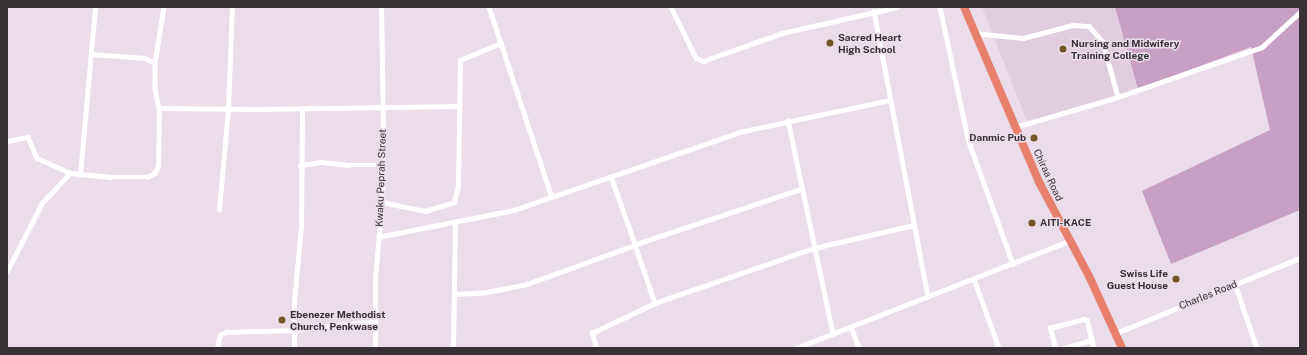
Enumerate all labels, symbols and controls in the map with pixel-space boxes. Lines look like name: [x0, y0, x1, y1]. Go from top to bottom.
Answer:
place label: Sacred Heart High School: [838, 31, 901, 54]
place label: Nursing and Midwifery Training College: [1071, 37, 1179, 60]
marker: Sacred Heart High School: [825, 38, 835, 48]
marker: Nursing and Midwifery Training College: [1058, 44, 1068, 54]
street label: Kwaku Peprah Street: [373, 129, 389, 227]
place label: Danmic Pub: [969, 132, 1026, 144]
marker: Danmic Pub: [1029, 133, 1039, 143]
street label: Chiraa Road: [1031, 147, 1065, 203]
place label: AITI-KACE: [1040, 217, 1091, 229]
marker: AITI-KACE: [1027, 218, 1037, 228]
place label: Swiss Life Guest House: [1107, 267, 1168, 290]
marker: Swiss Life Guest House: [1171, 274, 1181, 284]
street label: Charles Road: [1177, 278, 1239, 312]
place label: Ebenezer Methodist Church, Penkwase: [290, 308, 385, 332]
marker: Ebenezer Methodist Church, Penkwase: [277, 315, 287, 325]

